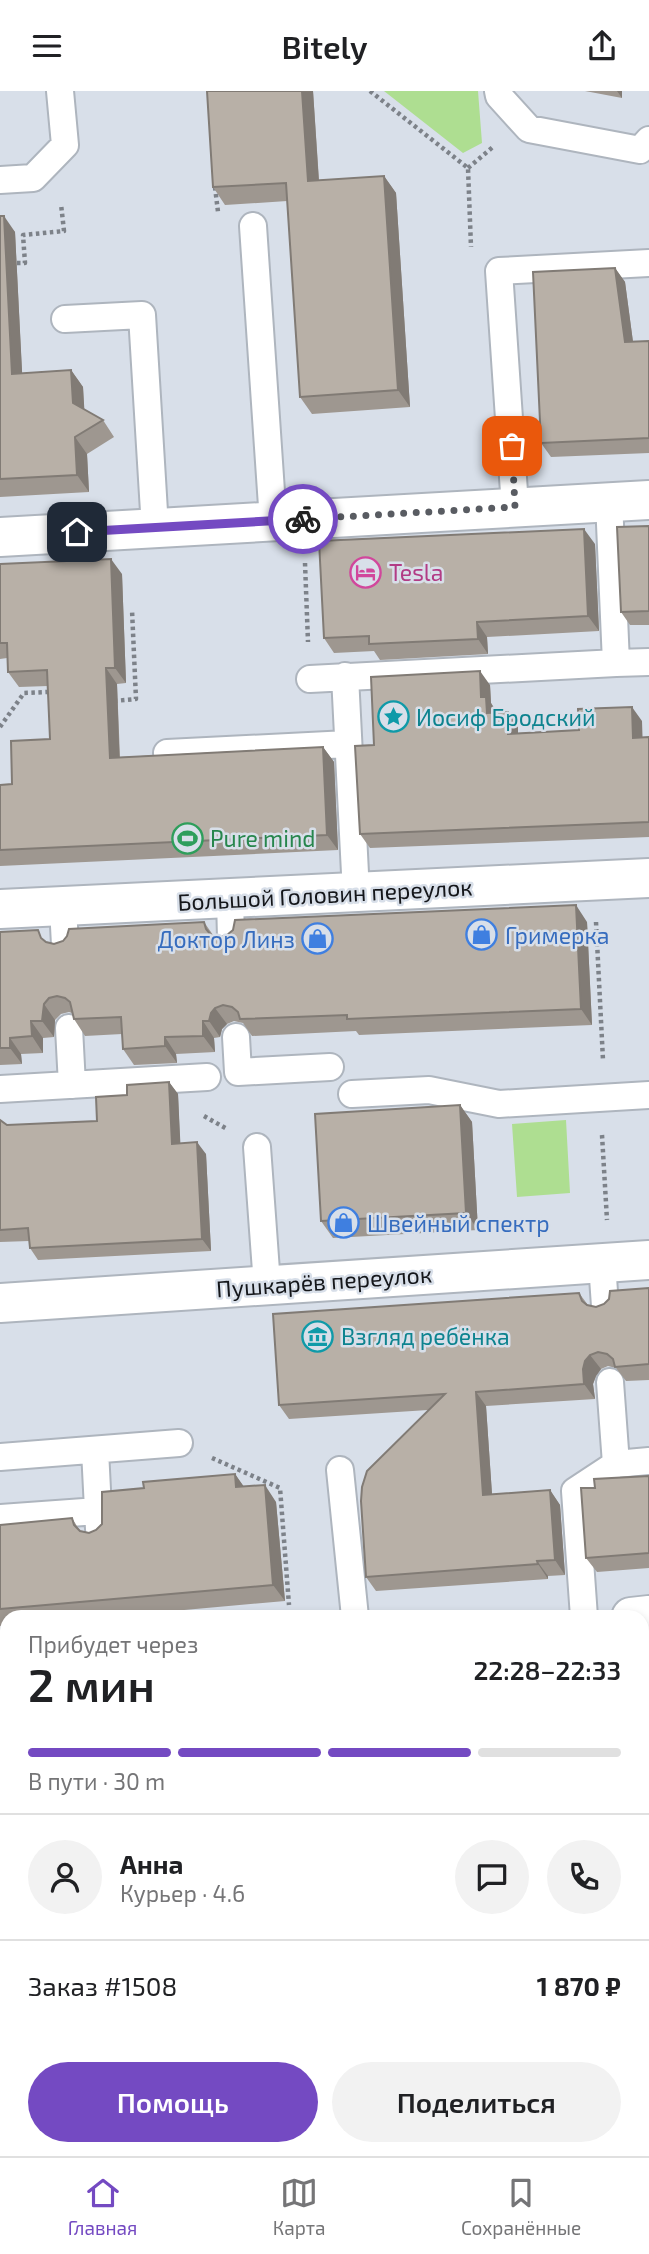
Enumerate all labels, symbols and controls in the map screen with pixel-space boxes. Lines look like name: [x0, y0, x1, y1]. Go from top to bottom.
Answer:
icon: menu: [28, 27, 66, 65]
text: Bitely: [282, 27, 367, 65]
icon: share: [583, 27, 621, 65]
pin: [482, 416, 542, 476]
icon: bag: [493, 427, 531, 465]
courier: [268, 484, 338, 554]
icon: bike: [284, 500, 322, 538]
pin: [47, 502, 107, 562]
icon: home: [58, 513, 96, 551]
hotel icon: Tesla: [349, 555, 383, 589]
place label: Tesla: [389, 558, 443, 586]
place icon: Иосиф Бродский: [376, 700, 410, 734]
place label: Иосиф Бродский: [416, 703, 596, 731]
sports icon: Pure mind: [170, 821, 204, 855]
place label: Pure mind: [210, 824, 315, 852]
street label: Большой Головин переулок: [177, 872, 473, 917]
shop icon: Гримерка: [465, 918, 499, 952]
place label: Гримерка: [505, 921, 610, 949]
shop icon: Доктор Линз: [301, 922, 335, 956]
place label: Доктор Линз: [158, 925, 295, 953]
shop icon: Швейный спектр: [327, 1206, 361, 1240]
place label: Швейный спектр: [367, 1209, 550, 1237]
street label: Пушкарёв переулок: [215, 1259, 433, 1304]
museum icon: Взгляд ребёнка: [301, 1319, 335, 1353]
place label: Взгляд ребёнка: [341, 1322, 510, 1350]
text: Прибудет через: [28, 1630, 198, 1658]
text: 22:28–22:33: [473, 1654, 621, 1685]
text: 2 мин: [28, 1656, 155, 1711]
text: В пути · 30 m: [28, 1767, 165, 1795]
button: person: [28, 1840, 102, 1914]
button: chat: [455, 1840, 529, 1914]
button: phone: [547, 1840, 621, 1914]
text: Анна: [120, 1848, 183, 1879]
text: Курьер · 4.6: [120, 1879, 245, 1907]
text: Заказ #1508: [28, 1970, 177, 2001]
text: 1 870 ₽: [537, 1970, 621, 2001]
button: Помощь: [28, 2062, 318, 2142]
button: Поделиться: [332, 2062, 621, 2142]
tab: Главная: [68, 2174, 137, 2239]
tab: Карта: [273, 2174, 326, 2239]
tab: Сохранённые: [461, 2174, 581, 2239]

